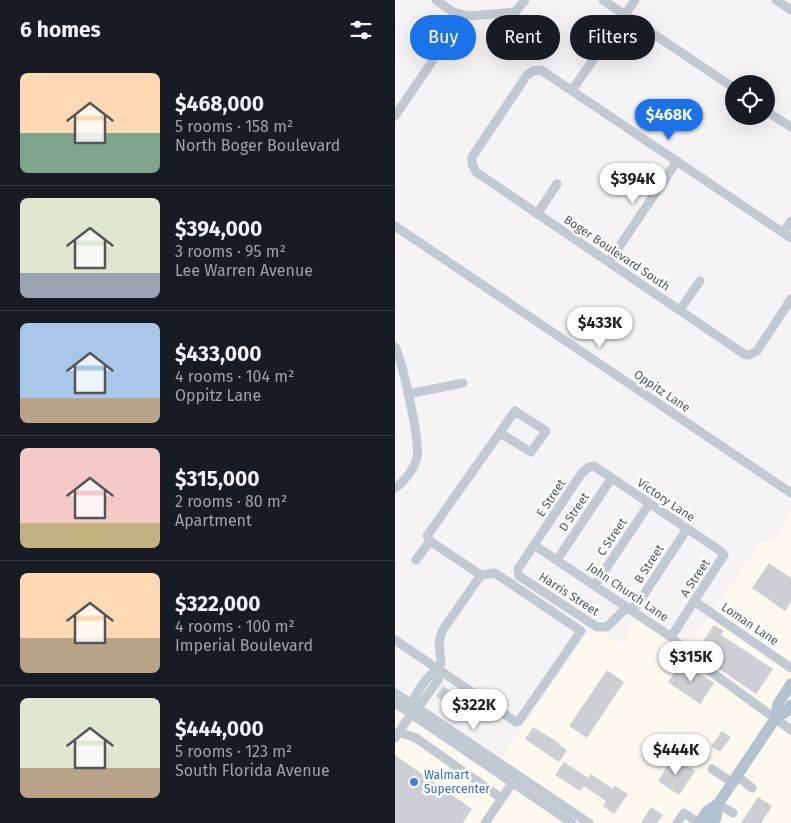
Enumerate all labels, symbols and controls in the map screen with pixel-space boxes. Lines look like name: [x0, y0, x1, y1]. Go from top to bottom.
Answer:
chip: Buy: [410, 15, 476, 60]
chip: Rent: [486, 15, 560, 60]
chip: Filters: [570, 15, 655, 60]
icon: filters: [347, 16, 375, 44]
text: 6 homes: [20, 17, 101, 43]
map controls: [725, 75, 775, 125]
button: locate: [725, 75, 775, 125]
text: $468,000: [175, 91, 264, 117]
icon: home: [60, 93, 120, 153]
pin: $468K: [634, 98, 704, 141]
text: $468K: [646, 105, 692, 124]
text: 5 rooms · 158 m²: [175, 117, 293, 136]
text: North Boger Boulevard: [175, 136, 340, 155]
pin: $394K: [598, 162, 668, 205]
text: $394K: [611, 169, 655, 188]
street label: Boger Boulevard South: [561, 212, 673, 294]
text: $394,000: [175, 216, 262, 242]
icon: home: [60, 218, 120, 278]
text: 3 rooms · 95 m²: [175, 242, 286, 261]
text: Lee Warren Avenue: [175, 261, 313, 280]
pin: $433K: [565, 306, 635, 349]
text: $433K: [578, 313, 622, 332]
text: $433,000: [175, 341, 262, 367]
icon: home: [60, 343, 120, 403]
text: 4 rooms · 104 m²: [175, 367, 294, 386]
street label: Oppitz Lane: [631, 367, 693, 415]
text: Oppitz Lane: [175, 386, 261, 405]
text: $315,000: [175, 466, 260, 492]
icon: home: [60, 468, 120, 528]
street label: E Street: [534, 476, 569, 519]
street label: Victory Lane: [634, 476, 698, 524]
street label: D Street: [556, 490, 592, 534]
text: 2 rooms · 80 m²: [175, 492, 287, 511]
text: Apartment: [175, 511, 252, 530]
street label: C Street: [594, 515, 630, 559]
street label: B Street: [631, 542, 667, 586]
street label: A Street: [677, 556, 713, 600]
street label: John Church Lane: [585, 560, 671, 624]
street label: Harris Street: [536, 569, 602, 619]
text: $322,000: [175, 591, 261, 617]
icon: home: [60, 593, 120, 653]
street label: Loman Lane: [719, 600, 781, 648]
text: 4 rooms · 100 m²: [175, 617, 295, 636]
text: Imperial Boulevard: [175, 636, 313, 655]
pin: $315K: [656, 640, 726, 683]
text: $315K: [670, 647, 712, 666]
pin: $322K: [439, 688, 509, 731]
text: $322K: [452, 695, 496, 714]
text: $444,000: [175, 716, 264, 742]
icon: home: [60, 718, 120, 778]
pin: $444K: [641, 734, 711, 776]
text: $444K: [653, 740, 699, 759]
text: 5 rooms · 123 m²: [175, 742, 292, 761]
text: South Florida Avenue: [175, 761, 330, 780]
place label: Walmart Supercenter: [424, 768, 490, 796]
marker: Walmart Supercenter: [408, 776, 420, 788]

